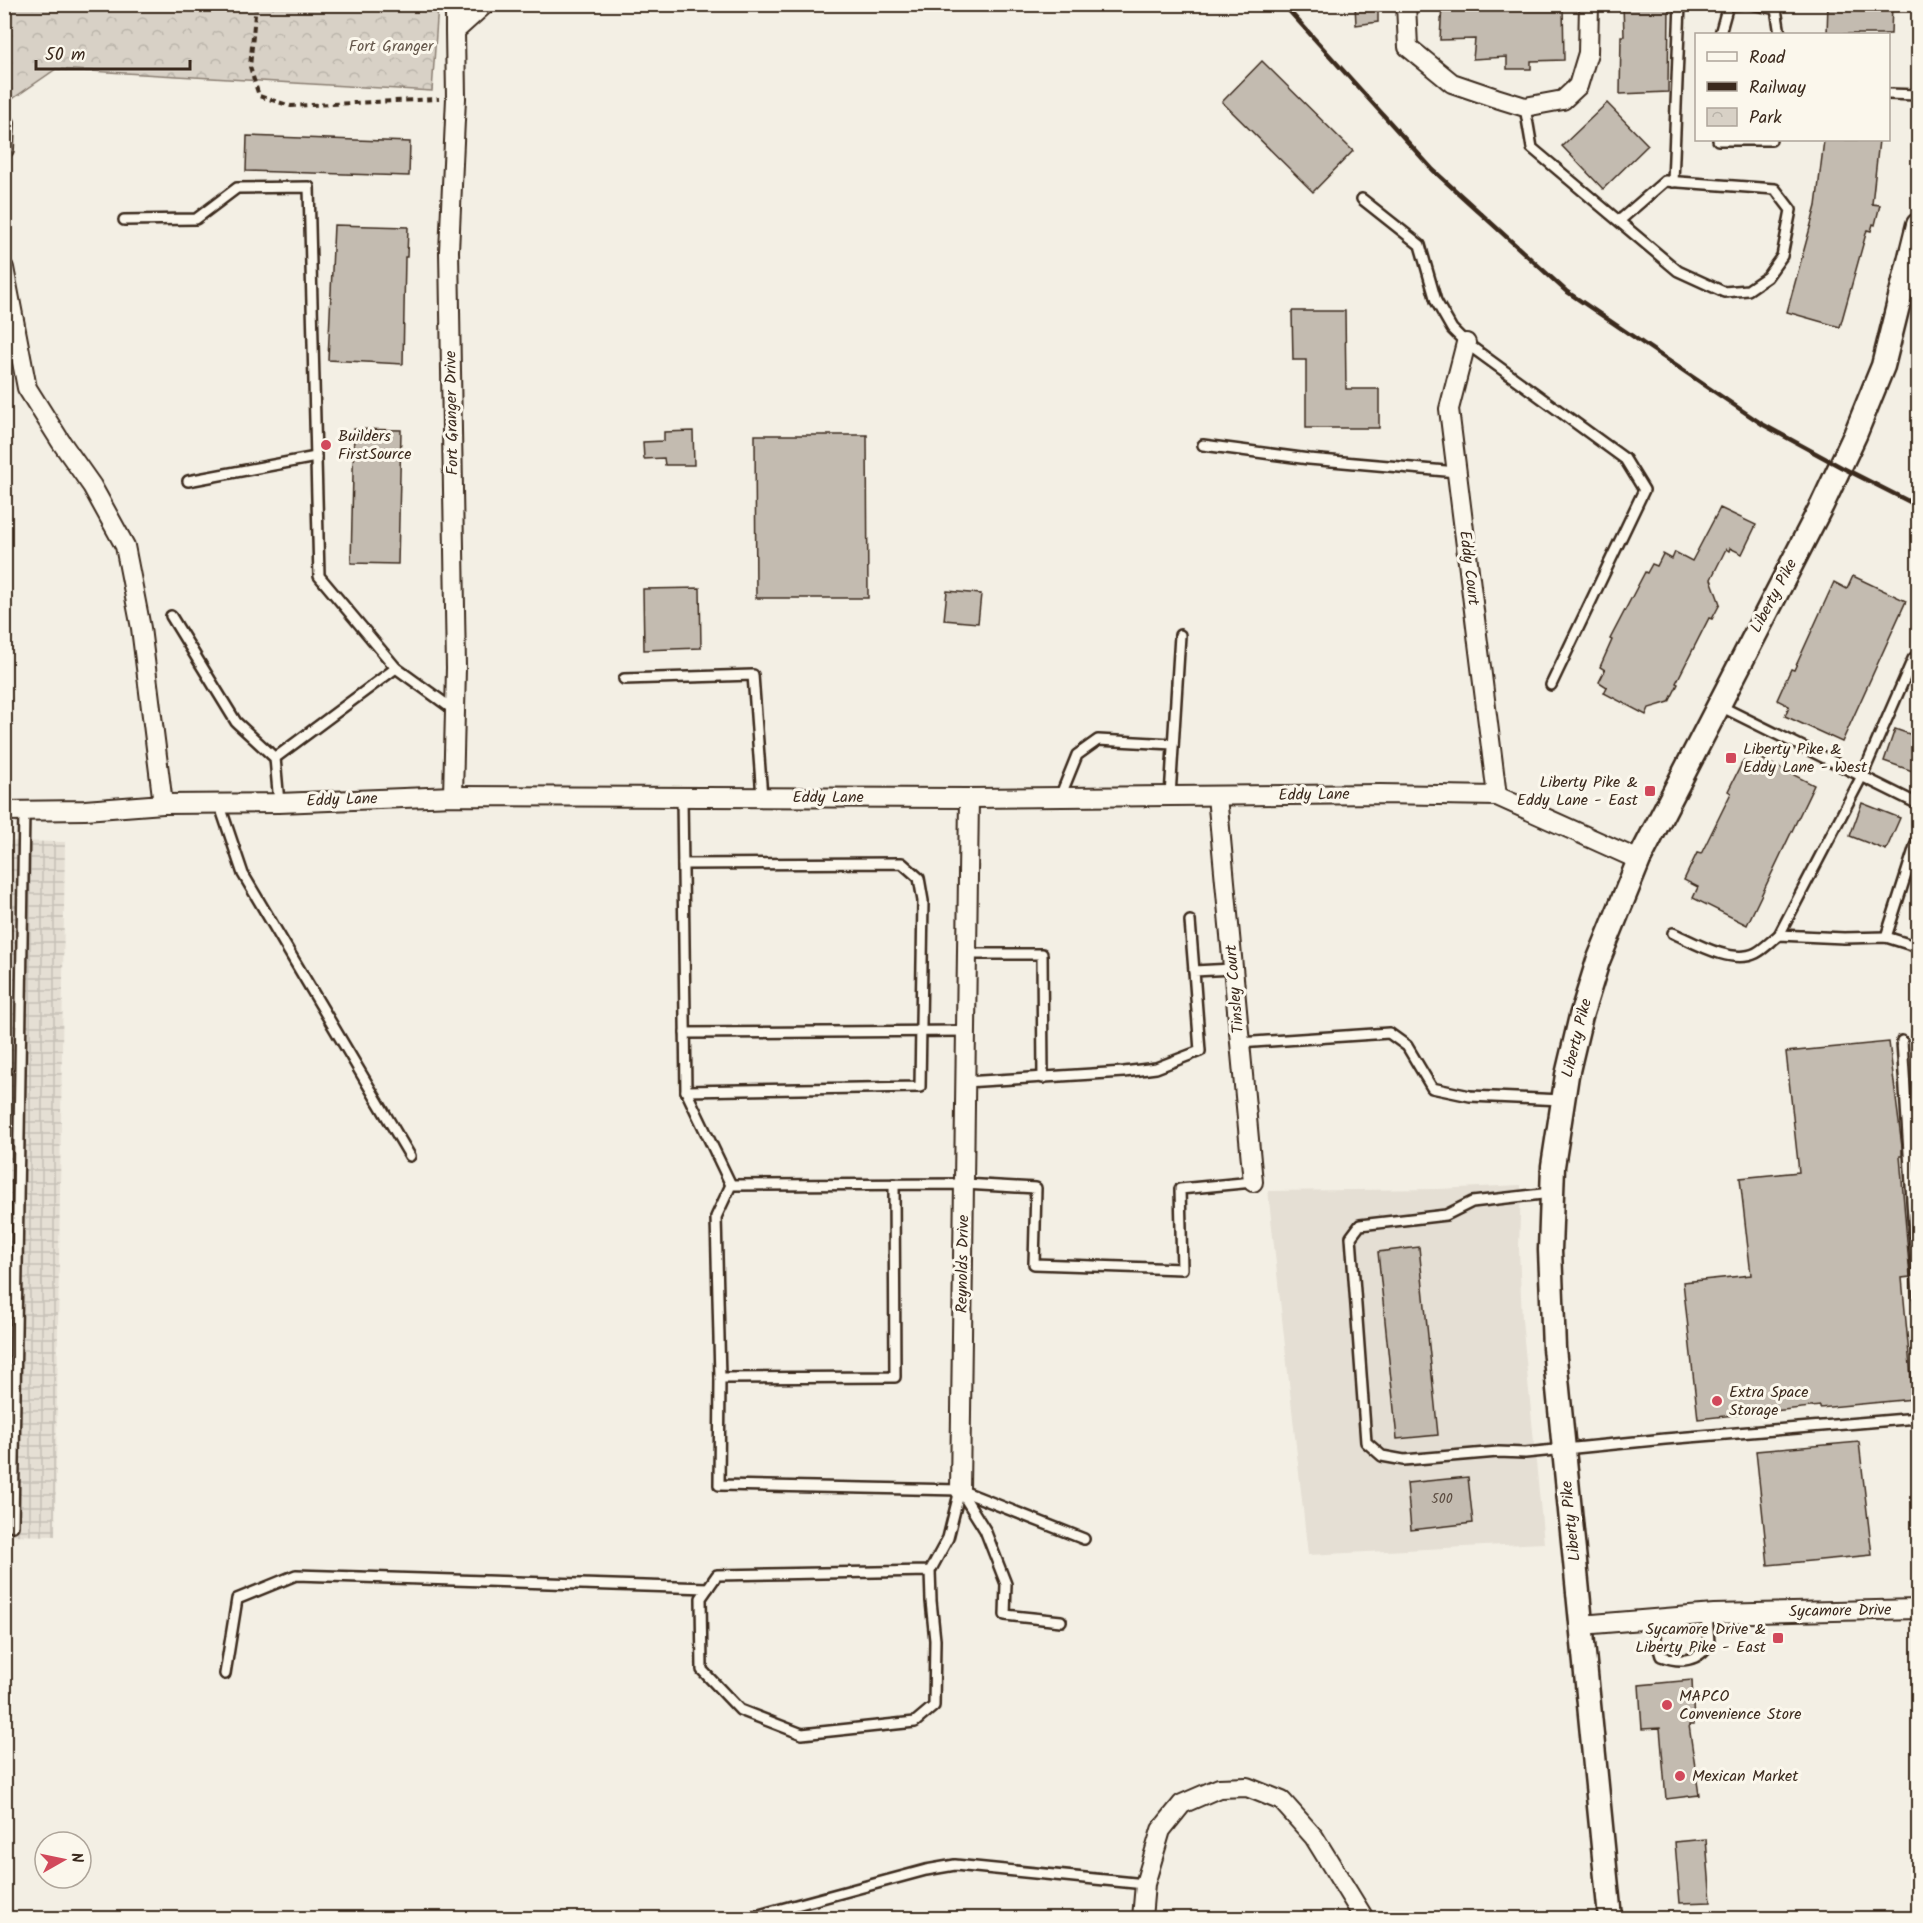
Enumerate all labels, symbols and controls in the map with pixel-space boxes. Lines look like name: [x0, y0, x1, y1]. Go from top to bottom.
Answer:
scale bar: [36, 33, 190, 71]
legend: [1695, 33, 1890, 141]
park label: Fort Granger: [349, 34, 435, 59]
text: 50 m: [45, 41, 85, 70]
text: Road: [1749, 44, 1786, 73]
text: Railway: [1749, 74, 1806, 103]
text: Park: [1749, 104, 1782, 133]
street label: Fort Granger Drive: [438, 351, 466, 475]
place label: Builders FirstSource: [338, 424, 412, 467]
marker: Builders FirstSource: [319, 438, 333, 452]
street label: Eddy Court: [1452, 529, 1486, 608]
street label: Liberty Pike: [1744, 554, 1804, 638]
place label: Liberty Pike & Eddy Lane - West: [1743, 737, 1868, 780]
marker: Liberty Pike & Eddy Lane - West: [1724, 751, 1738, 765]
place label: Liberty Pike & Eddy Lane - East: [1517, 770, 1639, 813]
street label: Eddy Lane: [1278, 782, 1350, 808]
marker: Liberty Pike & Eddy Lane - East: [1643, 784, 1657, 798]
street label: Eddy Lane: [792, 785, 864, 810]
street label: Eddy Lane: [306, 786, 378, 814]
street label: Tinsley Court: [1219, 943, 1251, 1034]
street label: Liberty Pike: [1555, 996, 1599, 1080]
street label: Reynolds Drive: [950, 1215, 976, 1313]
place label: Extra Space Storage: [1729, 1380, 1809, 1423]
marker: Extra Space Storage: [1710, 1394, 1724, 1408]
street label: Liberty Pike: [1554, 1480, 1588, 1562]
house number: 500: [1431, 1488, 1453, 1510]
street label: Sycamore Drive: [1788, 1598, 1892, 1624]
place label: Sycamore Drive & Liberty Pike - East: [1635, 1617, 1767, 1660]
marker: Sycamore Drive & Liberty Pike - East: [1771, 1631, 1785, 1645]
place label: MAPCO Convenience Store: [1679, 1684, 1802, 1727]
marker: MAPCO Convenience Store: [1660, 1698, 1674, 1712]
place label: Mexican Market: [1692, 1764, 1799, 1789]
marker: Mexican Market: [1673, 1769, 1687, 1783]
north arrow: [33, 1830, 93, 1890]
text: N: [63, 1851, 89, 1865]

